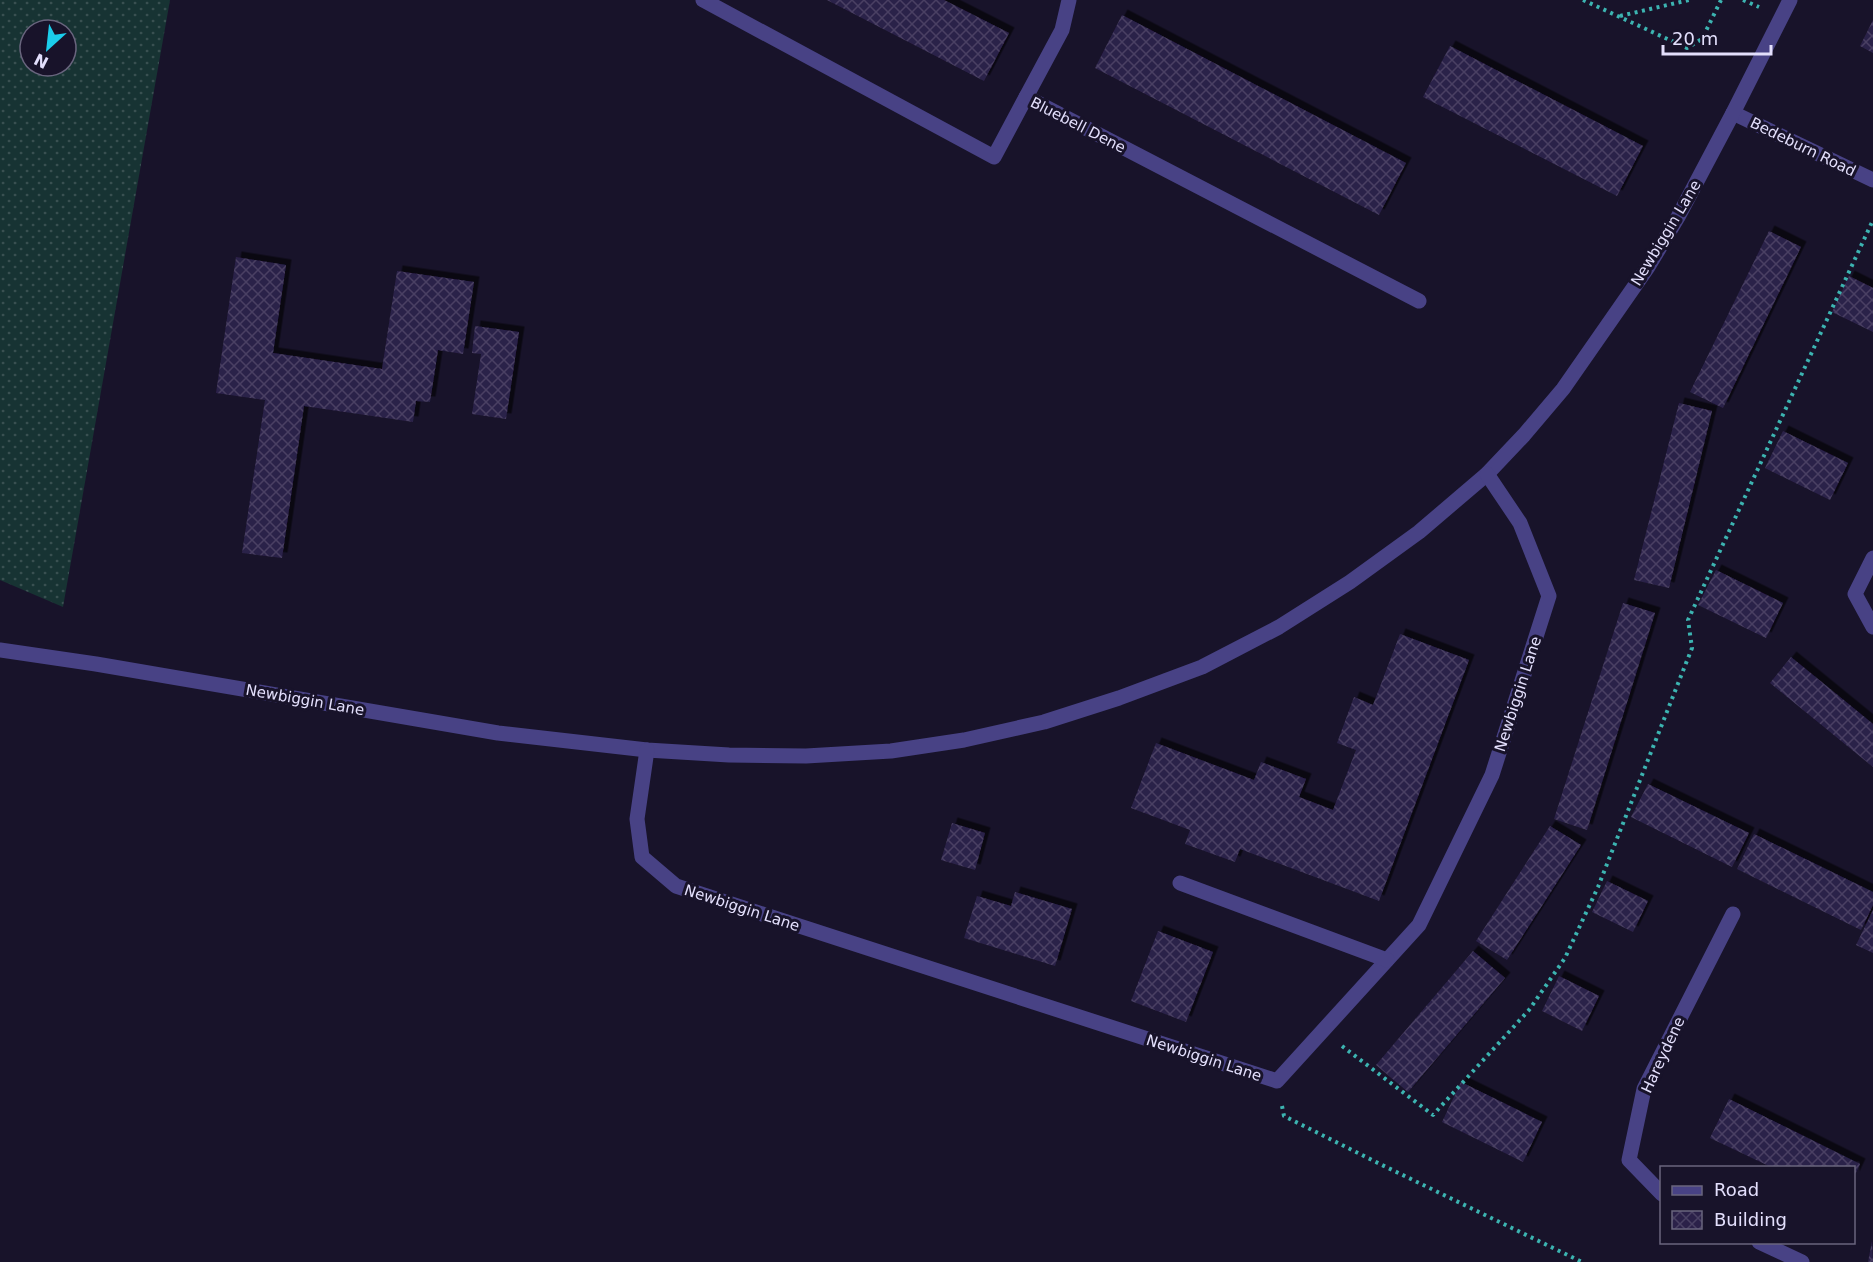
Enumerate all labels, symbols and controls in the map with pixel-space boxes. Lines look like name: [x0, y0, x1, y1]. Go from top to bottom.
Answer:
north arrow: [18, 18, 78, 78]
scale bar: [1663, 18, 1771, 56]
text: 20 m: [1672, 28, 1718, 49]
text: N: [31, 49, 52, 72]
street label: Bluebell Dene: [1027, 93, 1129, 157]
street label: Bedeburn Road: [1747, 114, 1859, 180]
street label: Newbiggin Lane: [1627, 177, 1705, 289]
street label: Newbiggin Lane: [1491, 634, 1545, 754]
street label: Newbiggin Lane: [244, 681, 366, 719]
street label: Newbiggin Lane: [682, 881, 802, 935]
street label: Hareydene: [1638, 1014, 1688, 1096]
street label: Newbiggin Lane: [1144, 1031, 1264, 1085]
legend: [1660, 1166, 1855, 1244]
text: Road: [1714, 1179, 1759, 1200]
text: Building: [1714, 1209, 1787, 1230]

